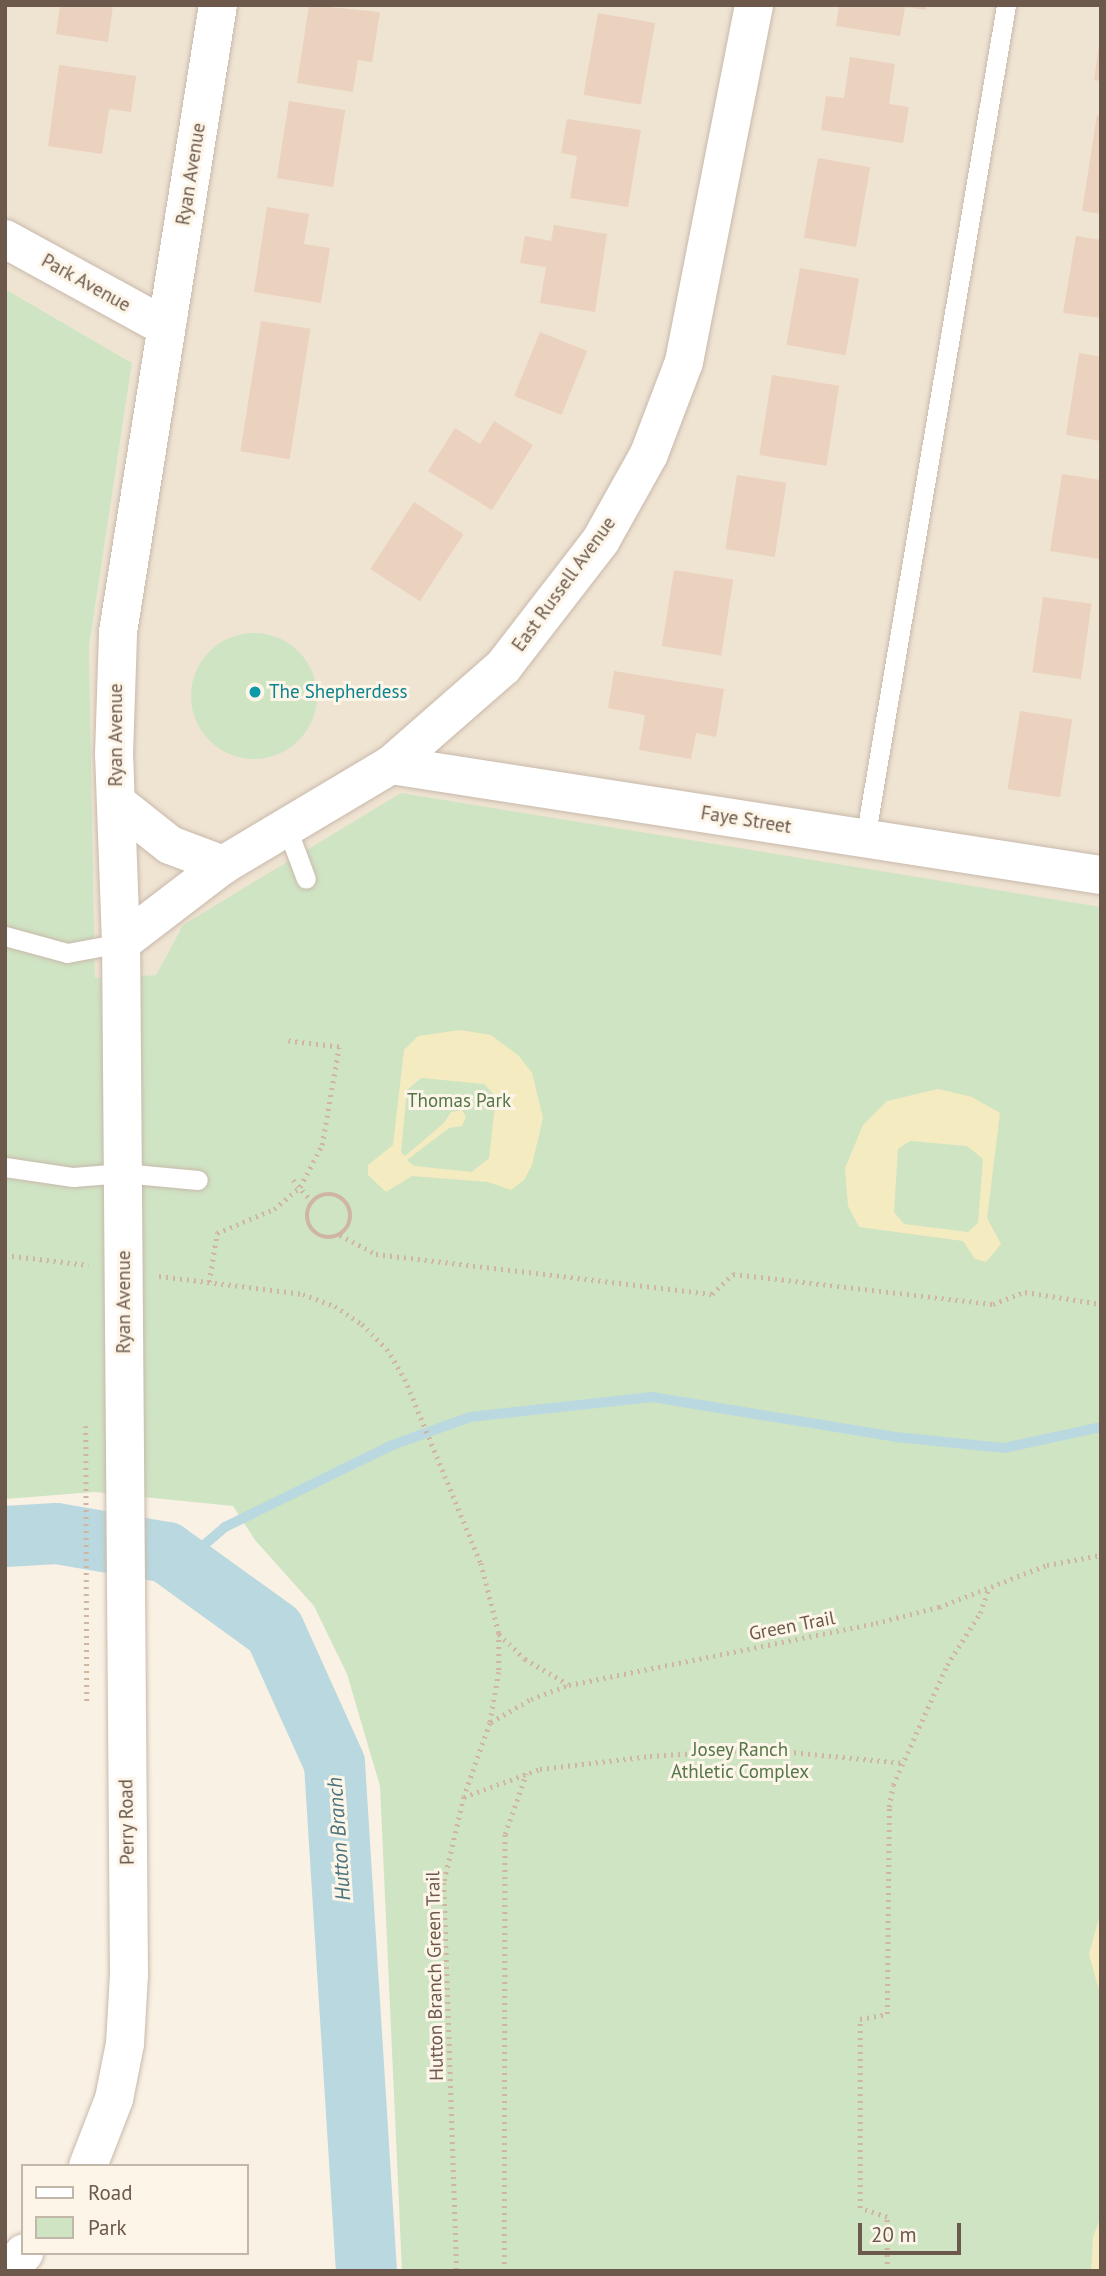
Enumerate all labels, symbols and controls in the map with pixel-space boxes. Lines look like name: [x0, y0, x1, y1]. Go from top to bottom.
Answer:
street label: Ryan Avenue: [172, 121, 210, 227]
street label: Park Avenue: [37, 249, 135, 317]
street label: East Russell Avenue: [507, 512, 621, 656]
place label: The Shepherdess: [269, 681, 407, 703]
street label: Ryan Avenue: [105, 683, 127, 787]
marker: The Shepherdess: [247, 684, 263, 700]
street label: Faye Street: [699, 802, 793, 838]
park label: Thomas Park: [407, 1090, 511, 1112]
street label: Ryan Avenue: [113, 1250, 135, 1354]
street label: Green Trail: [747, 1606, 837, 1646]
park label: Josey Ranch Athletic Complex: [671, 1739, 809, 1783]
water label: Hutton Branch: [322, 1776, 356, 1902]
street label: Perry Road: [115, 1778, 139, 1866]
street label: Hutton Branch Green Trail: [422, 1871, 448, 2081]
legend: [21, 2164, 248, 2255]
text: Road: [88, 2179, 132, 2206]
scale bar: [861, 2210, 964, 2254]
text: Park: [88, 2214, 127, 2241]
text: 20 m: [871, 2221, 917, 2248]

